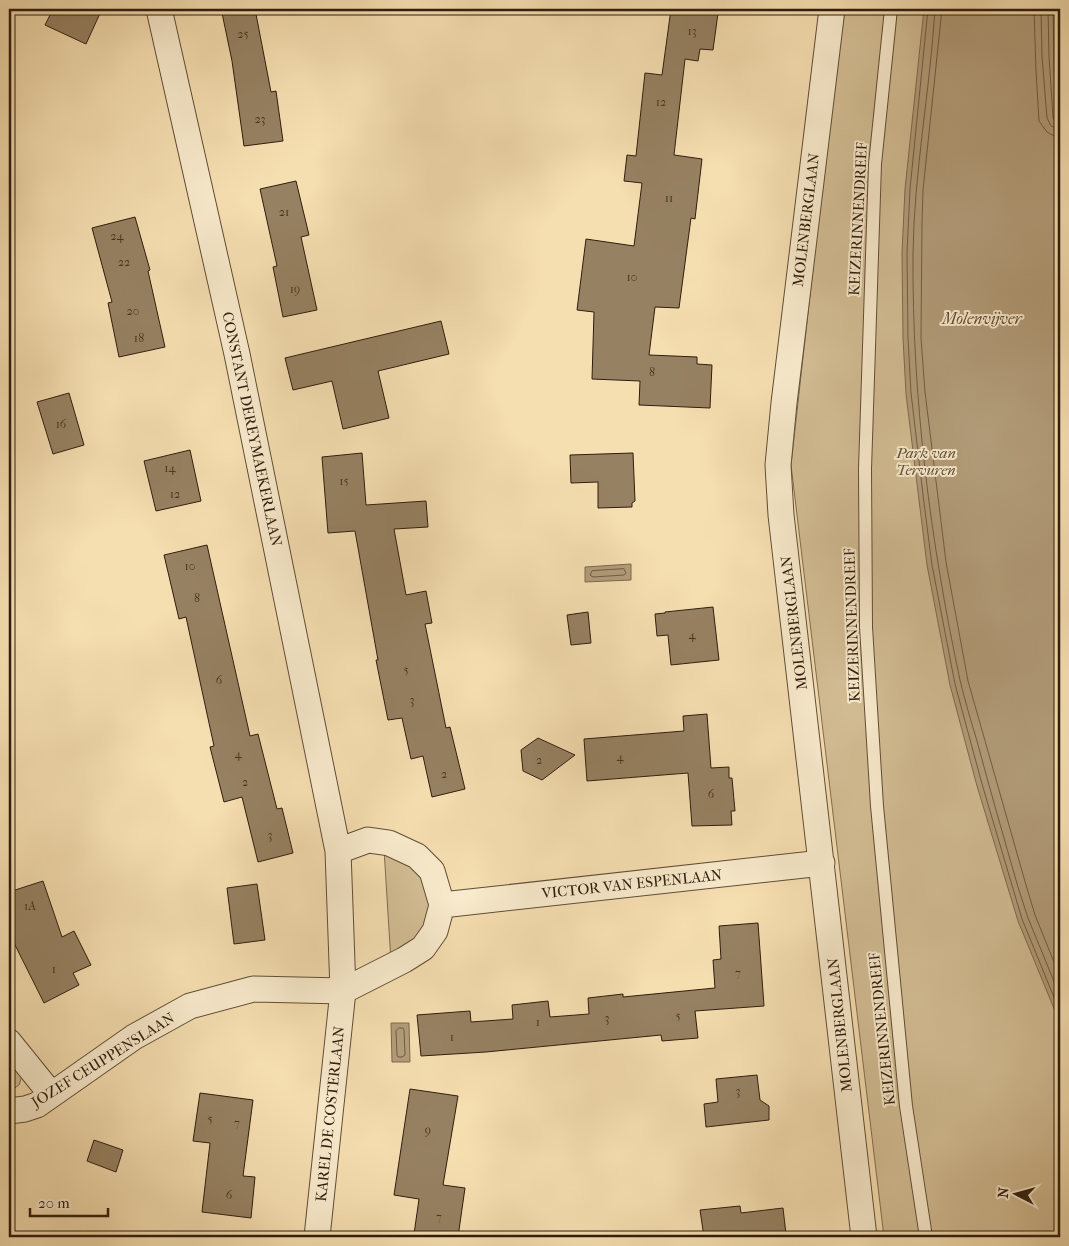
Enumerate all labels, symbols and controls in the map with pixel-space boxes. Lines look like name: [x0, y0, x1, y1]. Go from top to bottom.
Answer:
house number: 13: [687, 24, 697, 38]
house number: 25: [237, 27, 249, 41]
house number: 12: [656, 95, 666, 109]
house number: 23: [254, 112, 266, 126]
street label: KEIZERINNENDREEF: [845, 142, 871, 296]
street label: MOLENBERGLAAN: [789, 151, 823, 288]
house number: 11: [665, 191, 673, 205]
house number: 21: [279, 205, 289, 219]
house number: 24: [110, 229, 125, 243]
house number: 22: [118, 255, 130, 269]
house number: 10: [627, 270, 637, 284]
house number: 19: [290, 282, 300, 296]
house number: 20: [127, 304, 139, 318]
water label: Molenvijver: [941, 309, 1023, 328]
street label: CONSTANT DEREYMAEKERLAAN: [218, 310, 286, 549]
house number: 18: [134, 331, 144, 345]
house number: 8: [649, 365, 655, 379]
house number: 16: [56, 417, 67, 431]
park label: Park van Tervuren: [895, 444, 956, 479]
house number: 14: [164, 461, 177, 475]
house number: 15: [339, 474, 349, 488]
house number: 12: [170, 487, 180, 501]
street label: KEIZERINNENDREEF: [840, 548, 864, 702]
street label: MOLENBERGLAAN: [777, 554, 811, 691]
house number: 10: [185, 559, 195, 573]
house number: 8: [194, 591, 200, 605]
house number: 4: [688, 628, 696, 642]
house number: 5: [403, 663, 409, 677]
house number: 6: [216, 673, 223, 687]
house number: 3: [410, 693, 415, 707]
house number: 4: [234, 747, 242, 761]
house number: 4: [616, 750, 624, 764]
house number: 2: [536, 753, 542, 767]
house number: 2: [441, 767, 447, 781]
house number: 2: [242, 775, 248, 789]
house number: 6: [708, 787, 715, 801]
house number: 3: [268, 828, 273, 842]
street label: VICTOR VAN ESPENLAAN: [540, 866, 724, 903]
house number: 1A: [24, 899, 36, 913]
street label: KEIZERINNENDREEF: [865, 952, 899, 1106]
street label: MOLENBERGLAAN: [824, 956, 856, 1093]
house number: 1: [52, 962, 56, 976]
house number: 7: [735, 966, 741, 980]
street label: JOZEF CEUPPENSLAAN: [27, 1008, 178, 1112]
house number: 5: [675, 1009, 681, 1023]
house number: 3: [605, 1011, 610, 1025]
house number: 1: [536, 1015, 540, 1029]
street label: KAREL DE COSTERLAAN: [312, 1025, 348, 1203]
house number: 1: [450, 1030, 454, 1044]
house number: 3: [736, 1084, 741, 1098]
house number: 5: [207, 1112, 213, 1126]
house number: 7: [234, 1116, 240, 1130]
house number: 9: [425, 1123, 431, 1137]
north arrow: [992, 1168, 1042, 1218]
scale bar: [30, 1186, 108, 1218]
text: N: [995, 1186, 1013, 1199]
house number: 6: [226, 1188, 233, 1202]
text: 20 m: [38, 1194, 70, 1212]
house number: 7: [436, 1210, 442, 1224]

